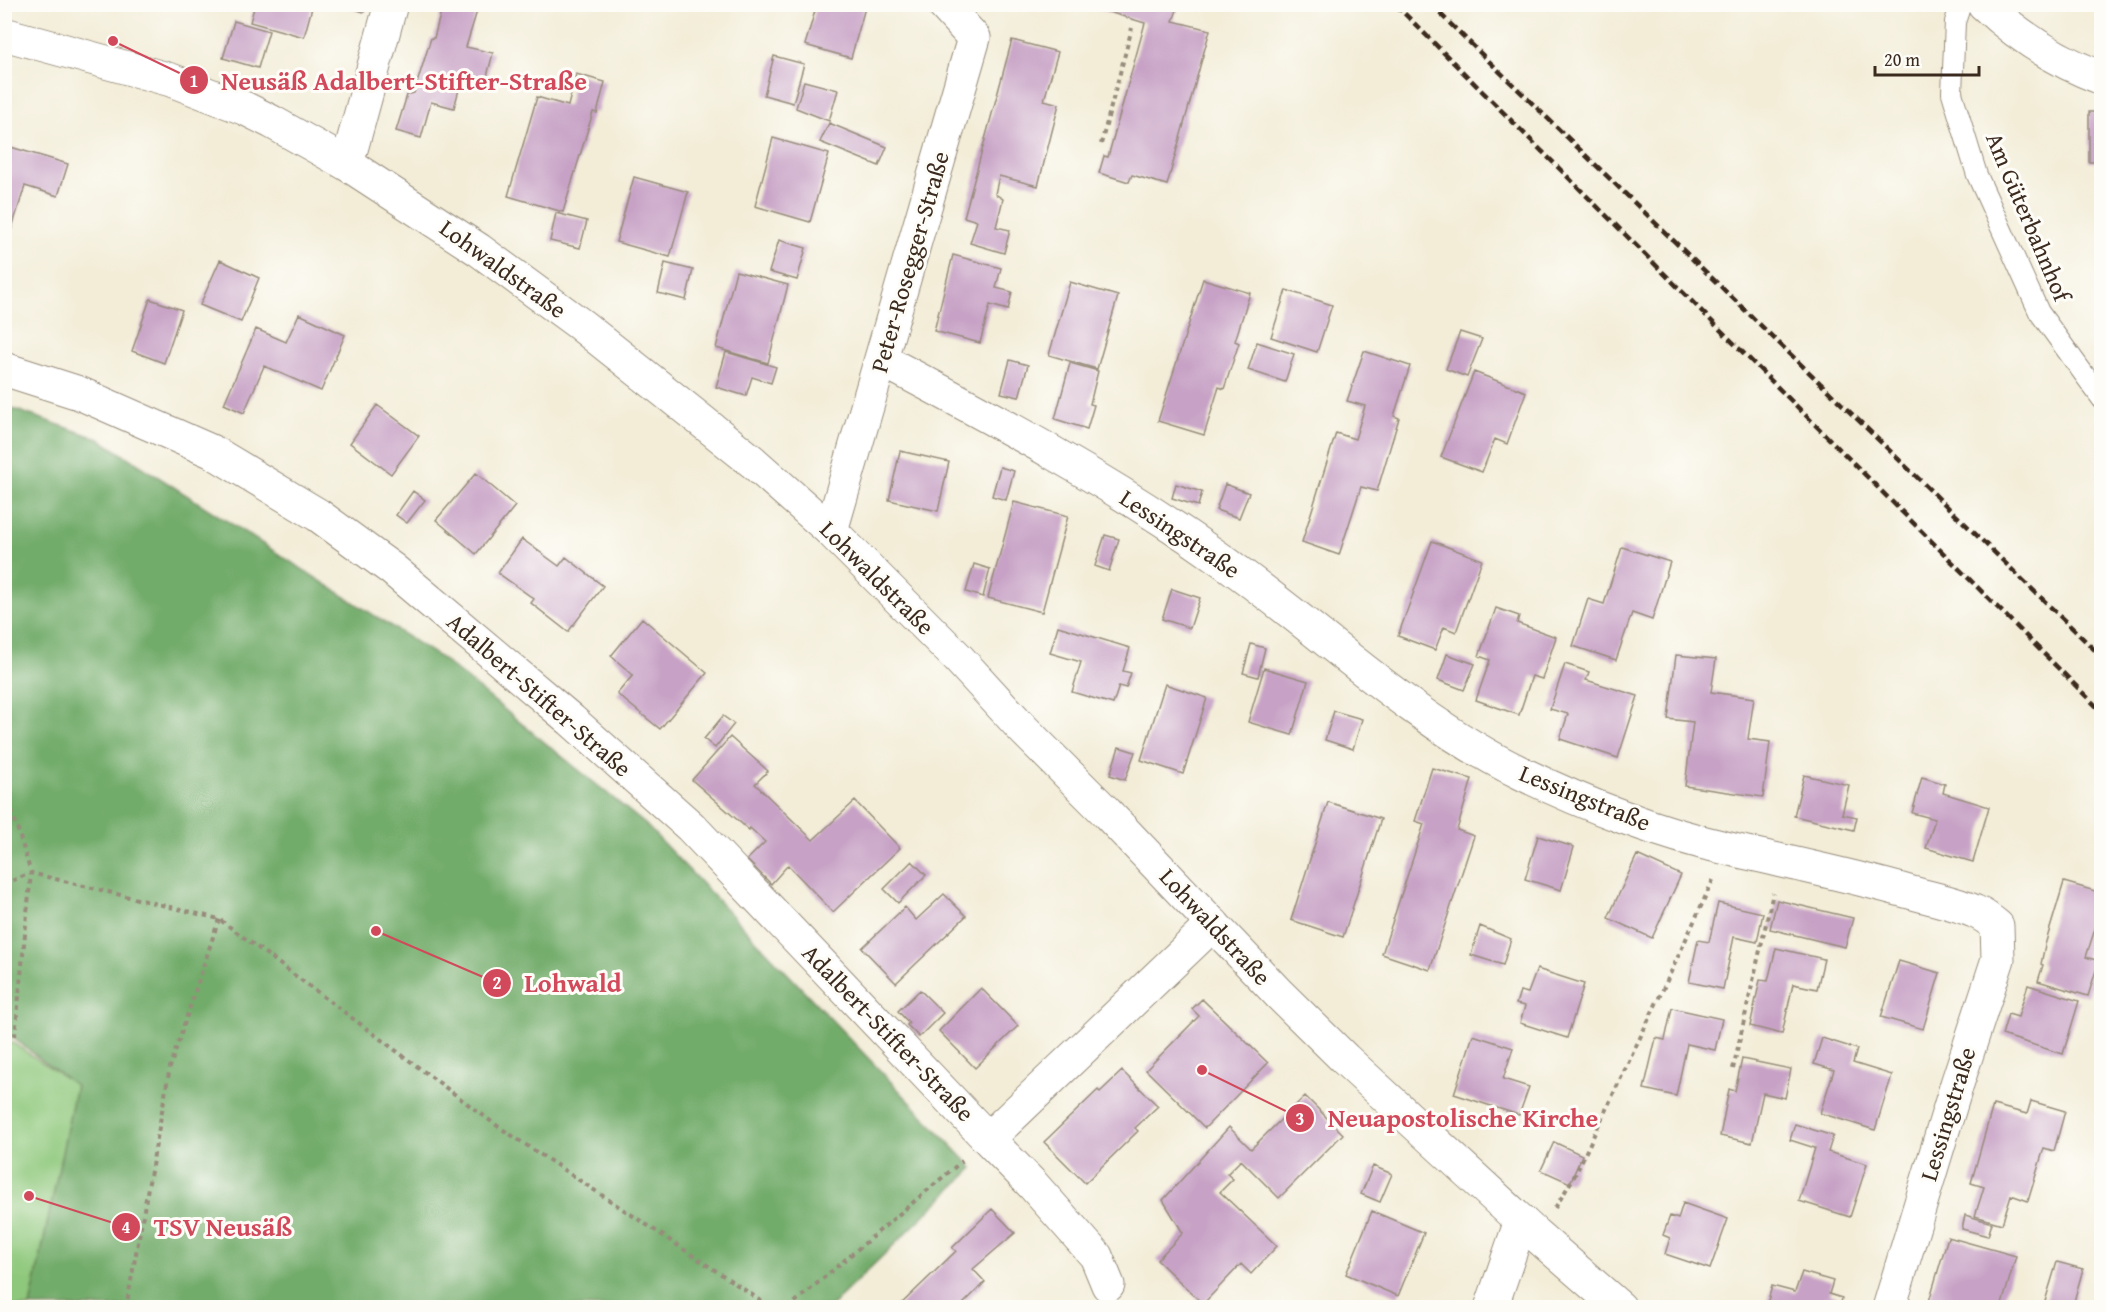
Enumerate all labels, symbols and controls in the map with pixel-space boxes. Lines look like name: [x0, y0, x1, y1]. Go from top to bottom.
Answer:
scale bar: [1875, 39, 1978, 77]
text: 20 m: [1884, 46, 1920, 73]
callout: Neusäß Adalbert-Stifter-Straße: [179, 58, 599, 102]
text: Neusäß Adalbert-Stifter-Straße: [221, 61, 587, 100]
text: 1: [189, 67, 199, 94]
street label: Am Güterbahnhof: [1977, 127, 2081, 309]
street label: Peter-Rosegger-Straße: [861, 147, 958, 377]
street label: Lohwaldstraße: [433, 211, 574, 327]
street label: Lessingstraße: [1113, 480, 1247, 587]
street label: Lohwaldstraße: [812, 512, 943, 643]
street label: Adalbert-Stifter-Straße: [439, 604, 639, 785]
street label: Lessingstraße: [1514, 755, 1656, 840]
street label: Lohwaldstraße: [1152, 860, 1279, 993]
street label: Adalbert-Stifter-Straße: [794, 936, 982, 1129]
callout: Lohwald: [482, 961, 633, 1005]
text: Lohwald: [524, 963, 622, 1002]
text: 2: [492, 969, 502, 996]
street label: Lessingstraße: [1911, 1043, 1985, 1185]
callout: Neuapostolische Kirche: [1285, 1096, 1610, 1140]
text: Neuapostolische Kirche: [1328, 1098, 1598, 1137]
text: 3: [1295, 1105, 1305, 1132]
callout: TSV Neusäß: [111, 1205, 304, 1249]
text: TSV Neusäß: [154, 1207, 292, 1246]
text: 4: [121, 1213, 131, 1240]

